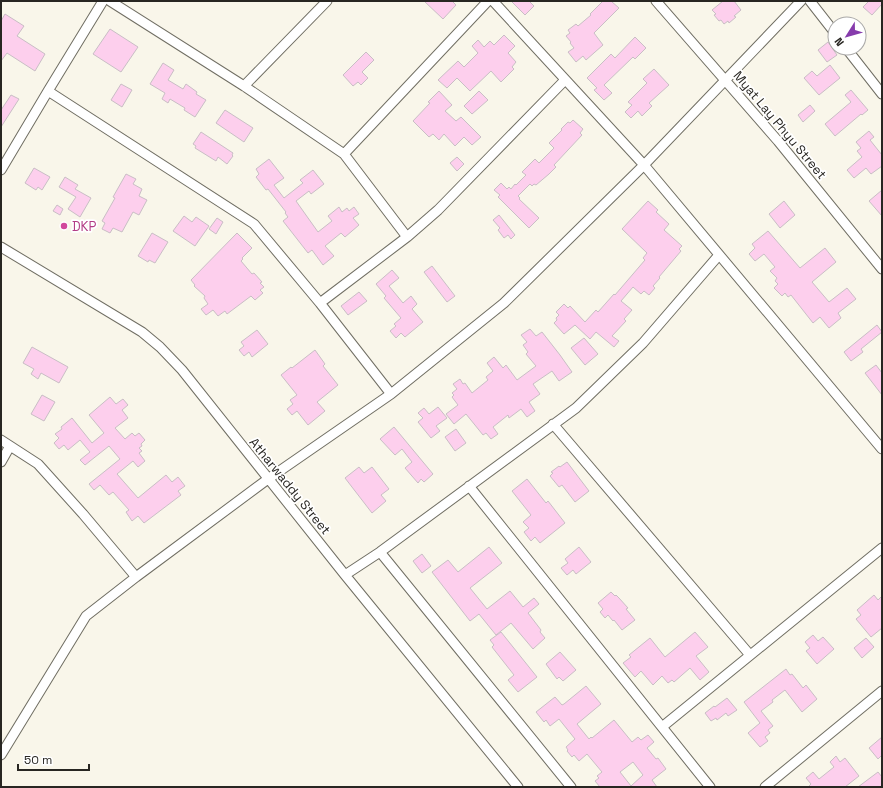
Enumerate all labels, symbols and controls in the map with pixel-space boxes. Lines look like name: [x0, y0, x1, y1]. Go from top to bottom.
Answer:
north arrow: [827, 16, 867, 56]
text: N: [831, 35, 847, 49]
street label: Myat Lay Phyu Street: [730, 67, 830, 183]
place label: DKP: [72, 218, 97, 235]
marker: DKP: [59, 221, 69, 231]
street label: Atharwaddy Street: [246, 434, 334, 538]
scale bar: [18, 746, 89, 772]
text: 50 m: [24, 752, 52, 768]

